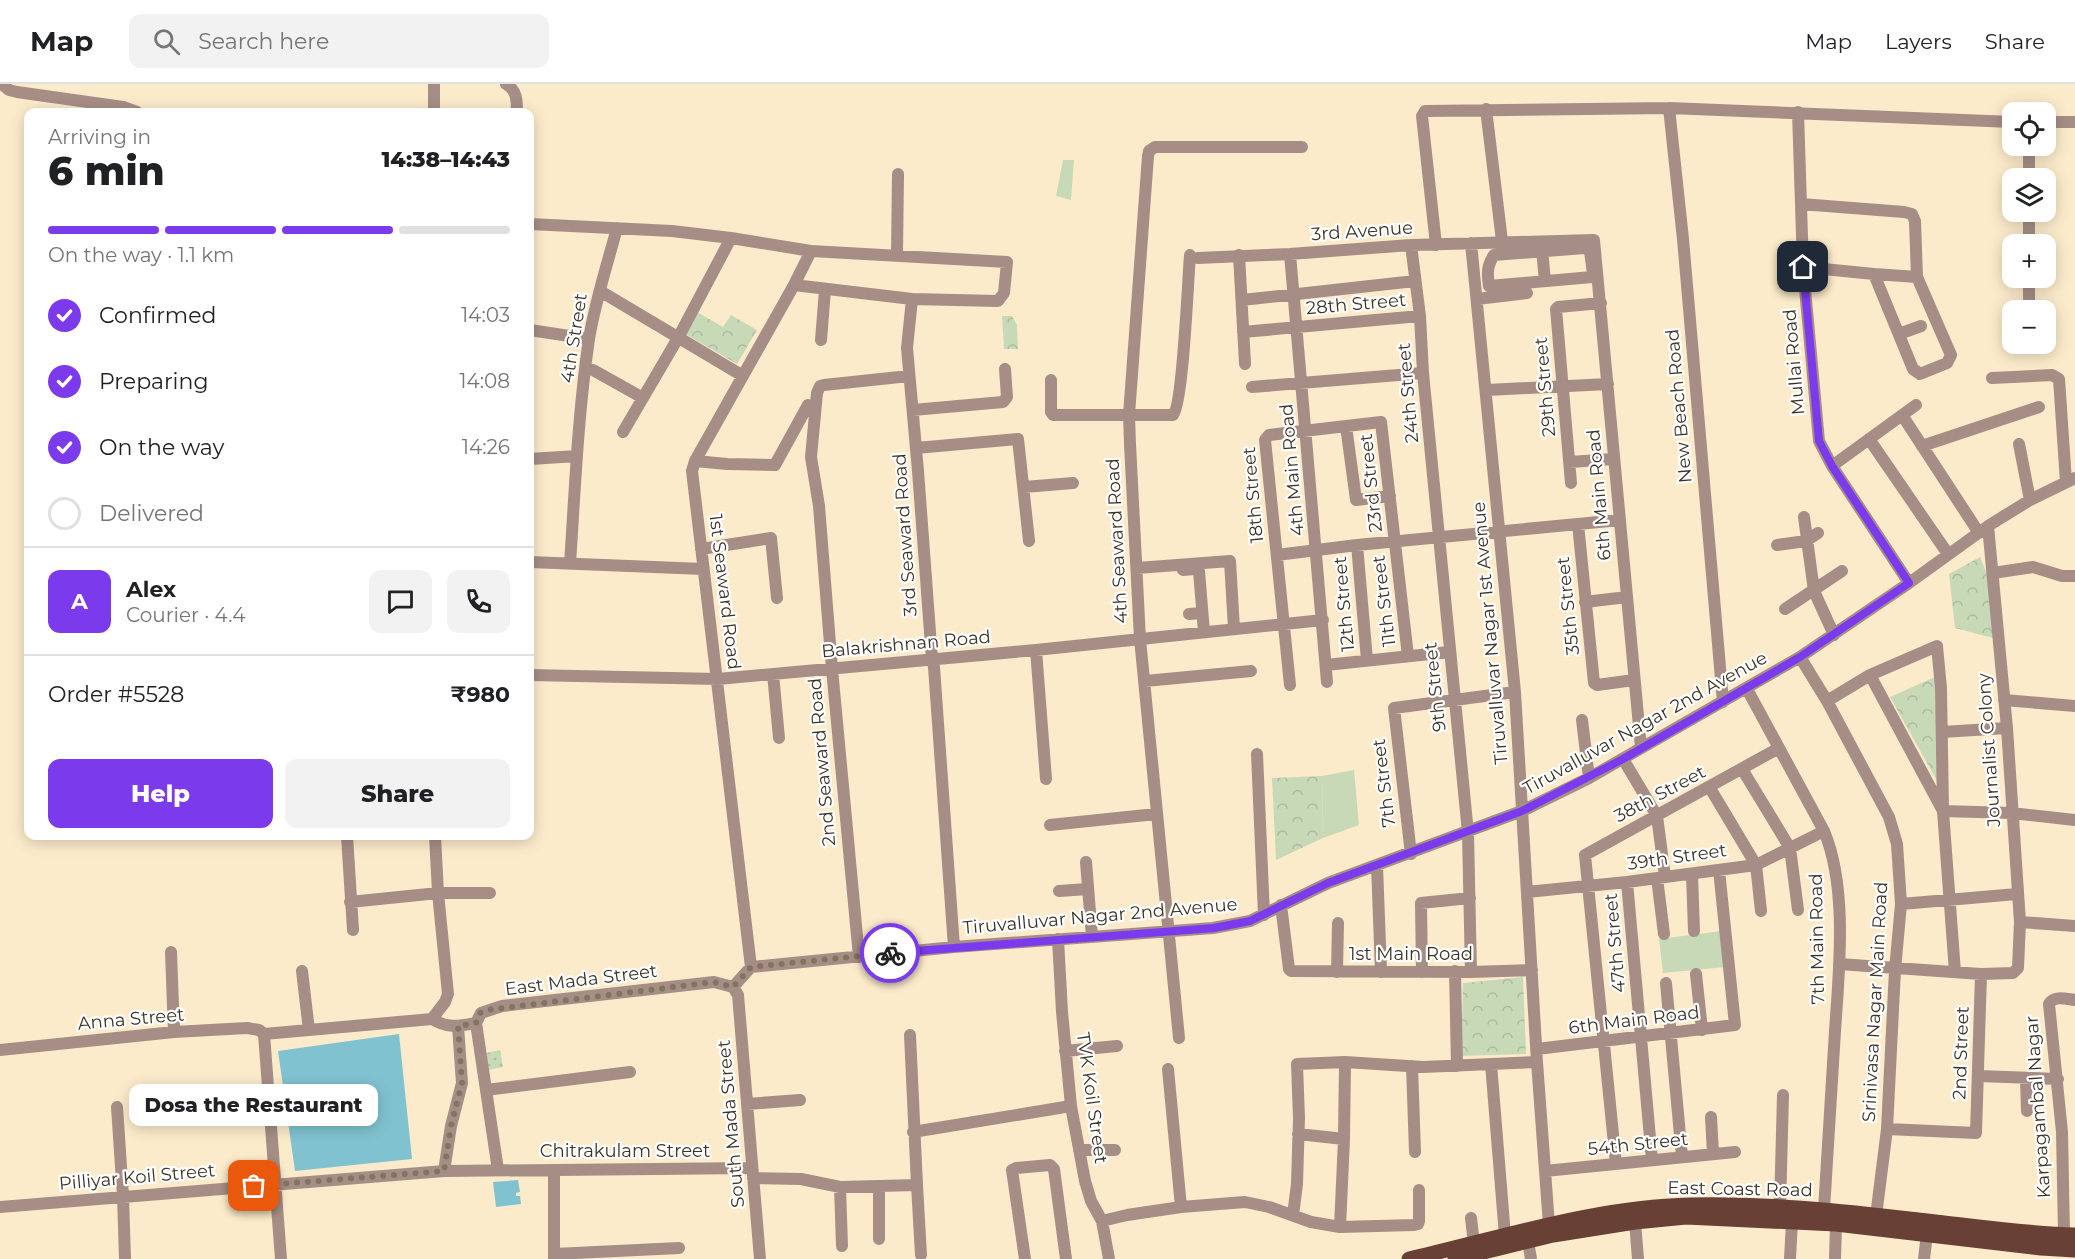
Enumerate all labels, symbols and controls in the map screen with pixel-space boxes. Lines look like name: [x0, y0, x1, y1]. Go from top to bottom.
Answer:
search box: [129, 14, 549, 68]
text: Map: [30, 24, 93, 58]
icon: search: [150, 25, 183, 58]
text: Search here: [198, 28, 329, 55]
text: Map: [1805, 29, 1852, 54]
text: Layers: [1885, 29, 1952, 54]
text: Share: [1985, 29, 2045, 54]
map controls: [2002, 102, 2056, 354]
button: locate: [2002, 102, 2056, 156]
text: Arriving in: [48, 125, 151, 149]
text: 14:38–14:43: [381, 146, 510, 173]
text: 6 min: [48, 147, 165, 195]
button: layers: [2002, 168, 2056, 222]
street label: 3rd Avenue: [1310, 216, 1414, 246]
button: +: [2002, 234, 2056, 288]
pin: [1777, 241, 1828, 292]
text: On the way · 1.1 km: [48, 243, 234, 267]
icon: home: [1786, 250, 1819, 283]
street label: 28th Street: [1305, 289, 1407, 319]
street label: 4th Street: [556, 292, 592, 384]
icon: check: [48, 299, 81, 332]
button: −: [2002, 300, 2056, 354]
text: Confirmed: [99, 302, 216, 329]
text: 14:03: [461, 303, 510, 327]
street label: Mullai Road: [1778, 308, 1810, 416]
street label: New Beach Road: [1661, 328, 1697, 484]
street label: 29th Street: [1530, 336, 1560, 438]
street label: 24th Street: [1393, 342, 1423, 444]
icon: check: [48, 365, 81, 398]
text: Preparing: [99, 368, 208, 395]
text: 14:08: [459, 369, 510, 393]
street label: 4th Main Road: [1275, 403, 1309, 537]
street label: 6th Main Road: [1582, 428, 1616, 562]
icon: check: [48, 431, 81, 464]
street label: 23rd Street: [1355, 433, 1387, 533]
text: On the way: [99, 434, 224, 461]
text: 14:26: [462, 435, 510, 459]
street label: 18th Street: [1238, 446, 1268, 544]
street label: 3rd Seaward Road: [888, 453, 922, 617]
street label: 4th Seaward Road: [1102, 458, 1132, 624]
text: Delivered: [99, 500, 204, 527]
street label: Tiruvalluvar Nagar 1st Avenue: [1468, 501, 1512, 765]
street label: 1st Seaward Road: [705, 513, 745, 671]
street label: 11th Street: [1367, 554, 1401, 648]
street label: 12th Street: [1329, 556, 1359, 652]
street label: 35th Street: [1552, 556, 1584, 656]
button: chat: [369, 570, 432, 633]
button: phone: [447, 570, 510, 633]
text: Alex: [126, 576, 176, 603]
text: A: [71, 588, 88, 615]
text: Courier · 4.4: [126, 603, 245, 627]
street label: Balakrishnan Road: [820, 626, 992, 662]
street label: 9th Street: [1419, 641, 1451, 733]
street label: Tiruvalluvar Nagar 2nd Avenue: [1519, 647, 1771, 799]
street label: Journalist Colony: [1973, 672, 2005, 829]
street label: 2nd Seaward Road: [804, 677, 840, 847]
text: Order #5528: [48, 681, 184, 708]
text: ₹980: [451, 681, 510, 708]
street label: 7th Street: [1368, 738, 1400, 828]
button: Help: [48, 759, 273, 828]
button: Share: [285, 759, 510, 828]
street label: 38th Street: [1611, 761, 1709, 827]
street label: 39th Street: [1626, 839, 1728, 875]
street label: 7th Main Road: [1805, 873, 1829, 1005]
street label: Srinivasa Nagar Main Road: [1858, 881, 1892, 1123]
street label: 47th Street: [1600, 892, 1630, 994]
street label: Tiruvalluvar Nagar 2nd Avenue: [962, 893, 1238, 939]
courier: [860, 923, 920, 983]
icon: bike: [874, 937, 907, 970]
street label: 1st Main Road: [1349, 943, 1473, 965]
street label: East Mada Street: [504, 960, 658, 1000]
street label: 6th Main Road: [1567, 1001, 1701, 1039]
street label: Anna Street: [77, 1003, 185, 1035]
street label: 2nd Street: [1948, 1006, 1974, 1100]
street label: Karpagambal Nagar: [2021, 1015, 2055, 1199]
street label: TVK Koil Street: [1072, 1031, 1112, 1165]
street label: South Mada Street: [713, 1039, 749, 1209]
callout: Dosa the Restaurant: [130, 1084, 378, 1126]
text: Dosa the Restaurant: [145, 1093, 363, 1117]
street label: 54th Street: [1587, 1128, 1689, 1160]
street label: Chitrakulam Street: [540, 1140, 710, 1162]
street label: Pilliyar Koil Street: [58, 1159, 216, 1195]
pin: [228, 1160, 279, 1211]
icon: bag: [237, 1169, 270, 1202]
street label: East Coast Road: [1667, 1177, 1813, 1201]

